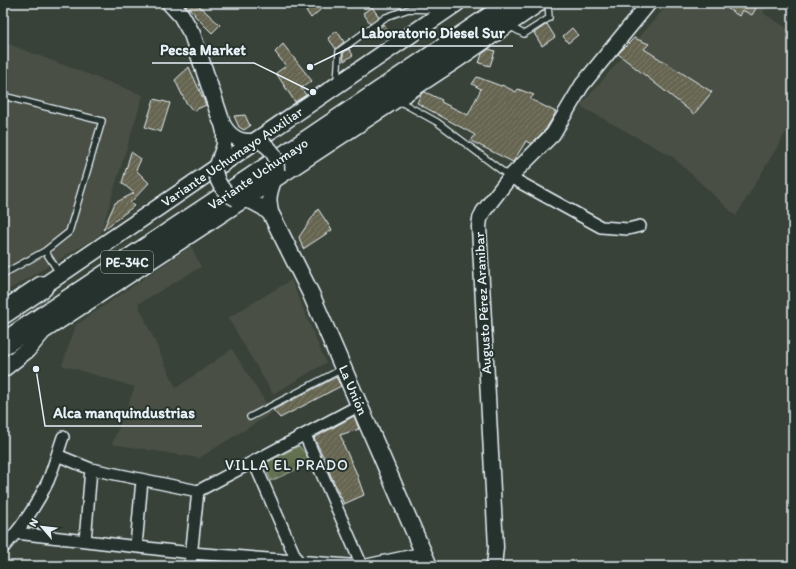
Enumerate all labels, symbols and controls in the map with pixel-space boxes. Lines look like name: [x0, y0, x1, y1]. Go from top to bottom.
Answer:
callout: Laboratorio Diesel Sur: [353, 19, 513, 46]
text: Laboratorio Diesel Sur: [361, 24, 506, 42]
callout: Pecsa Market: [152, 36, 254, 63]
text: Pecsa Market: [160, 41, 246, 59]
street label: Variante Uchumayo Auxiliar: [158, 103, 306, 211]
street label: Variante Uchumayo: [205, 134, 311, 214]
street label: Augusto Pérez Aranibar: [471, 231, 495, 374]
road number: PE-34C: [101, 251, 153, 273]
street label: La Unión: [335, 362, 371, 418]
callout: Alca manquindustrias: [45, 399, 202, 426]
text: Alca manquindustrias: [52, 404, 195, 423]
district label: VILLA EL PRADO: [225, 456, 349, 474]
north arrow: [22, 507, 62, 547]
text: N: [26, 516, 41, 529]

